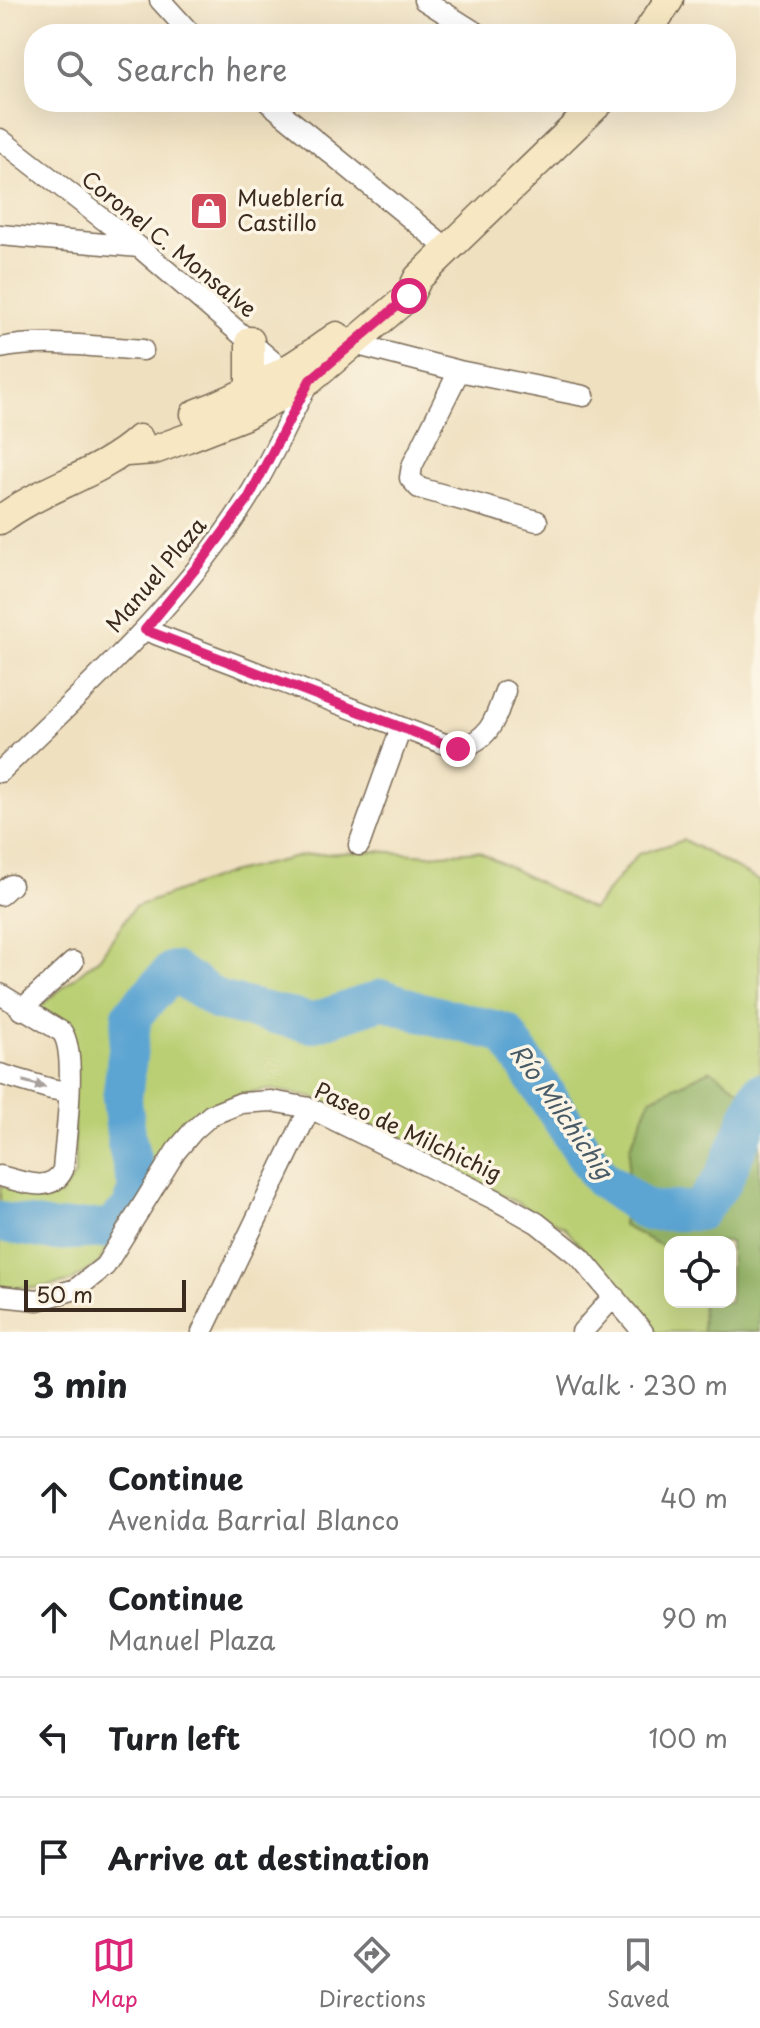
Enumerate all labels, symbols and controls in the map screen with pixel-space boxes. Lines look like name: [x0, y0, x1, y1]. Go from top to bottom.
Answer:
search box: [24, 24, 736, 112]
icon: search: [52, 46, 96, 90]
text: Search here: [116, 46, 288, 91]
street label: Coronel C. Monsalve: [75, 162, 265, 324]
place label: Mueblería Castillo: [237, 180, 344, 238]
shop icon: Mueblería Castillo: [188, 190, 230, 232]
route start: [391, 278, 427, 314]
street label: Manuel Plaza: [97, 509, 213, 639]
route end: [440, 731, 476, 767]
water label: Río Milchichig: [503, 1036, 624, 1187]
street label: Paseo de Milchichig: [309, 1073, 508, 1189]
one-way arrow: [23, 1078, 47, 1091]
map controls: [664, 1236, 736, 1308]
button: locate: [664, 1236, 736, 1308]
scale bar: [24, 1276, 186, 1312]
text: 50 m: [36, 1277, 93, 1310]
text: 3 min: [32, 1358, 128, 1410]
text: Walk · 230 m: [555, 1365, 728, 1404]
text: Continue: [108, 1455, 243, 1500]
icon: ahead: [32, 1475, 76, 1519]
text: 40 m: [660, 1478, 728, 1517]
text: Avenida Barrial Blanco: [108, 1500, 400, 1539]
text: Continue: [108, 1575, 243, 1620]
icon: ahead: [32, 1595, 76, 1639]
text: 90 m: [661, 1598, 728, 1637]
text: Manuel Plaza: [108, 1620, 275, 1659]
icon: left: [32, 1715, 76, 1759]
text: Turn left: [108, 1715, 240, 1760]
text: 100 m: [648, 1718, 728, 1757]
icon: arrive: [32, 1835, 76, 1879]
text: Arrive at destination: [108, 1835, 430, 1880]
tab: Map: [91, 1933, 138, 2014]
tab: Directions: [319, 1933, 426, 2014]
tab: Saved: [607, 1933, 669, 2014]

